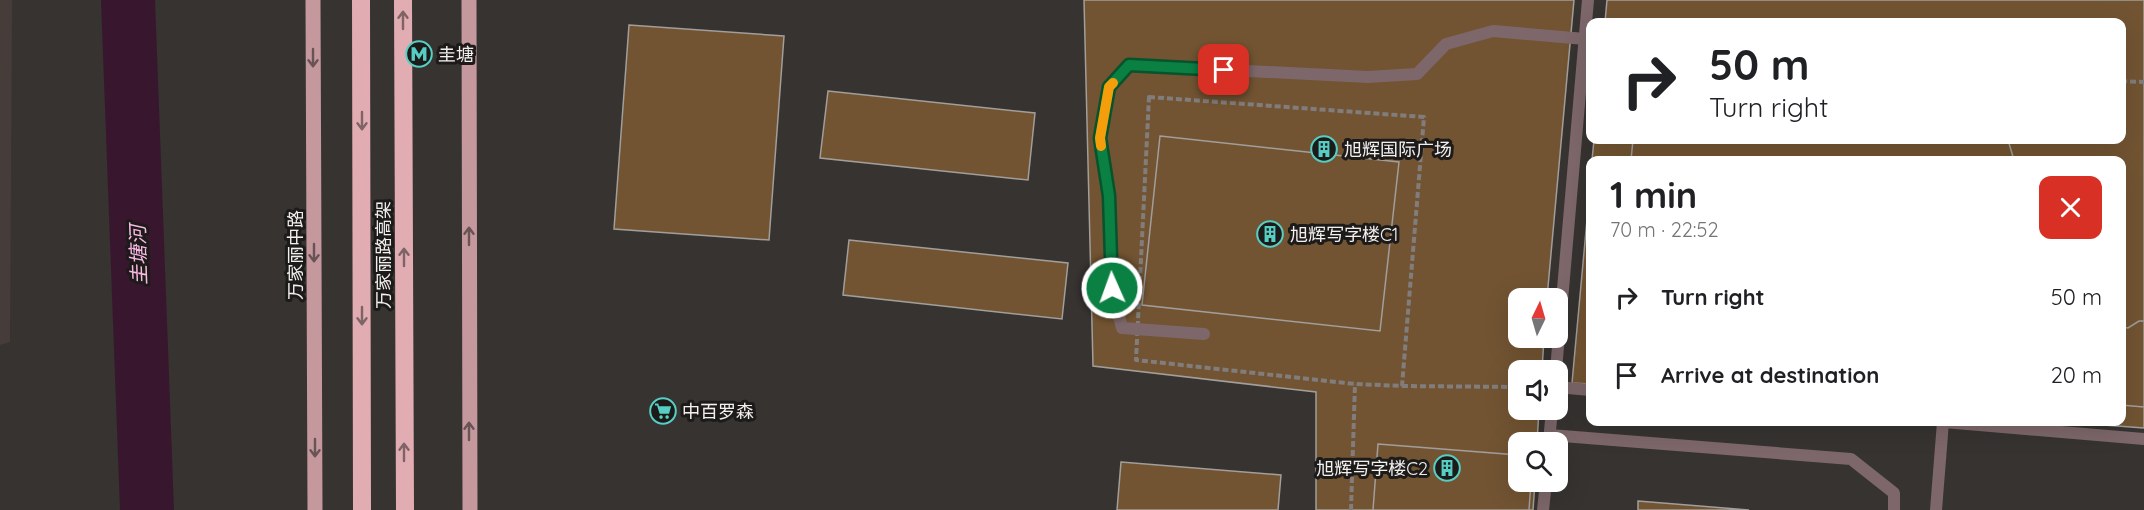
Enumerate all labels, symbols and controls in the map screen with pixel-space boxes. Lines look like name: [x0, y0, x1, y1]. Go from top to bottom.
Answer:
one-way arrow: [398, 10, 409, 30]
text: 50 m: [1709, 38, 1809, 91]
metro station icon: 圭塘: [404, 39, 434, 69]
icon: right: [1610, 42, 1688, 120]
place label: 圭塘: [438, 43, 474, 66]
pin: [1198, 44, 1249, 95]
one-way arrow: [307, 48, 319, 68]
icon: arrive: [1207, 53, 1240, 86]
text: Turn right: [1709, 90, 1828, 124]
one-way arrow: [356, 111, 368, 131]
building icon: 旭辉国际广场: [1309, 134, 1339, 164]
place label: 旭辉国际广场: [1344, 138, 1452, 161]
text: 1 min: [1610, 172, 1697, 217]
button: close: [2039, 176, 2102, 239]
street label: 万家丽路高架: [372, 201, 395, 309]
street label: 万家丽中路: [284, 210, 307, 300]
text: 70 m · 22:52: [1610, 217, 1719, 242]
building icon: 旭辉写字楼C1: [1255, 219, 1285, 249]
water label: 圭塘河: [124, 221, 152, 285]
place label: 旭辉写字楼C1: [1290, 223, 1398, 246]
one-way arrow: [463, 226, 475, 246]
one-way arrow: [308, 243, 320, 263]
one-way arrow: [398, 247, 410, 267]
position arrow: [1080, 256, 1144, 320]
icon: right: [1610, 281, 1643, 314]
text: Turn right: [1661, 283, 1765, 311]
text: 50 m: [2051, 283, 2102, 311]
north arrow: [1508, 288, 1568, 348]
map controls: [1508, 288, 1568, 492]
one-way arrow: [356, 306, 368, 326]
icon: arrive: [1610, 359, 1643, 392]
button: sound: [1508, 360, 1568, 420]
text: Arrive at destination: [1661, 361, 1879, 389]
text: 20 m: [2051, 361, 2102, 389]
supermarket icon: 中百罗森: [648, 396, 678, 426]
place label: 中百罗森: [682, 400, 754, 423]
one-way arrow: [463, 421, 475, 441]
button: search: [1508, 432, 1568, 492]
one-way arrow: [309, 438, 321, 458]
one-way arrow: [398, 442, 410, 462]
building icon: 旭辉写字楼C2: [1432, 453, 1462, 483]
place label: 旭辉写字楼C2: [1316, 457, 1428, 480]

